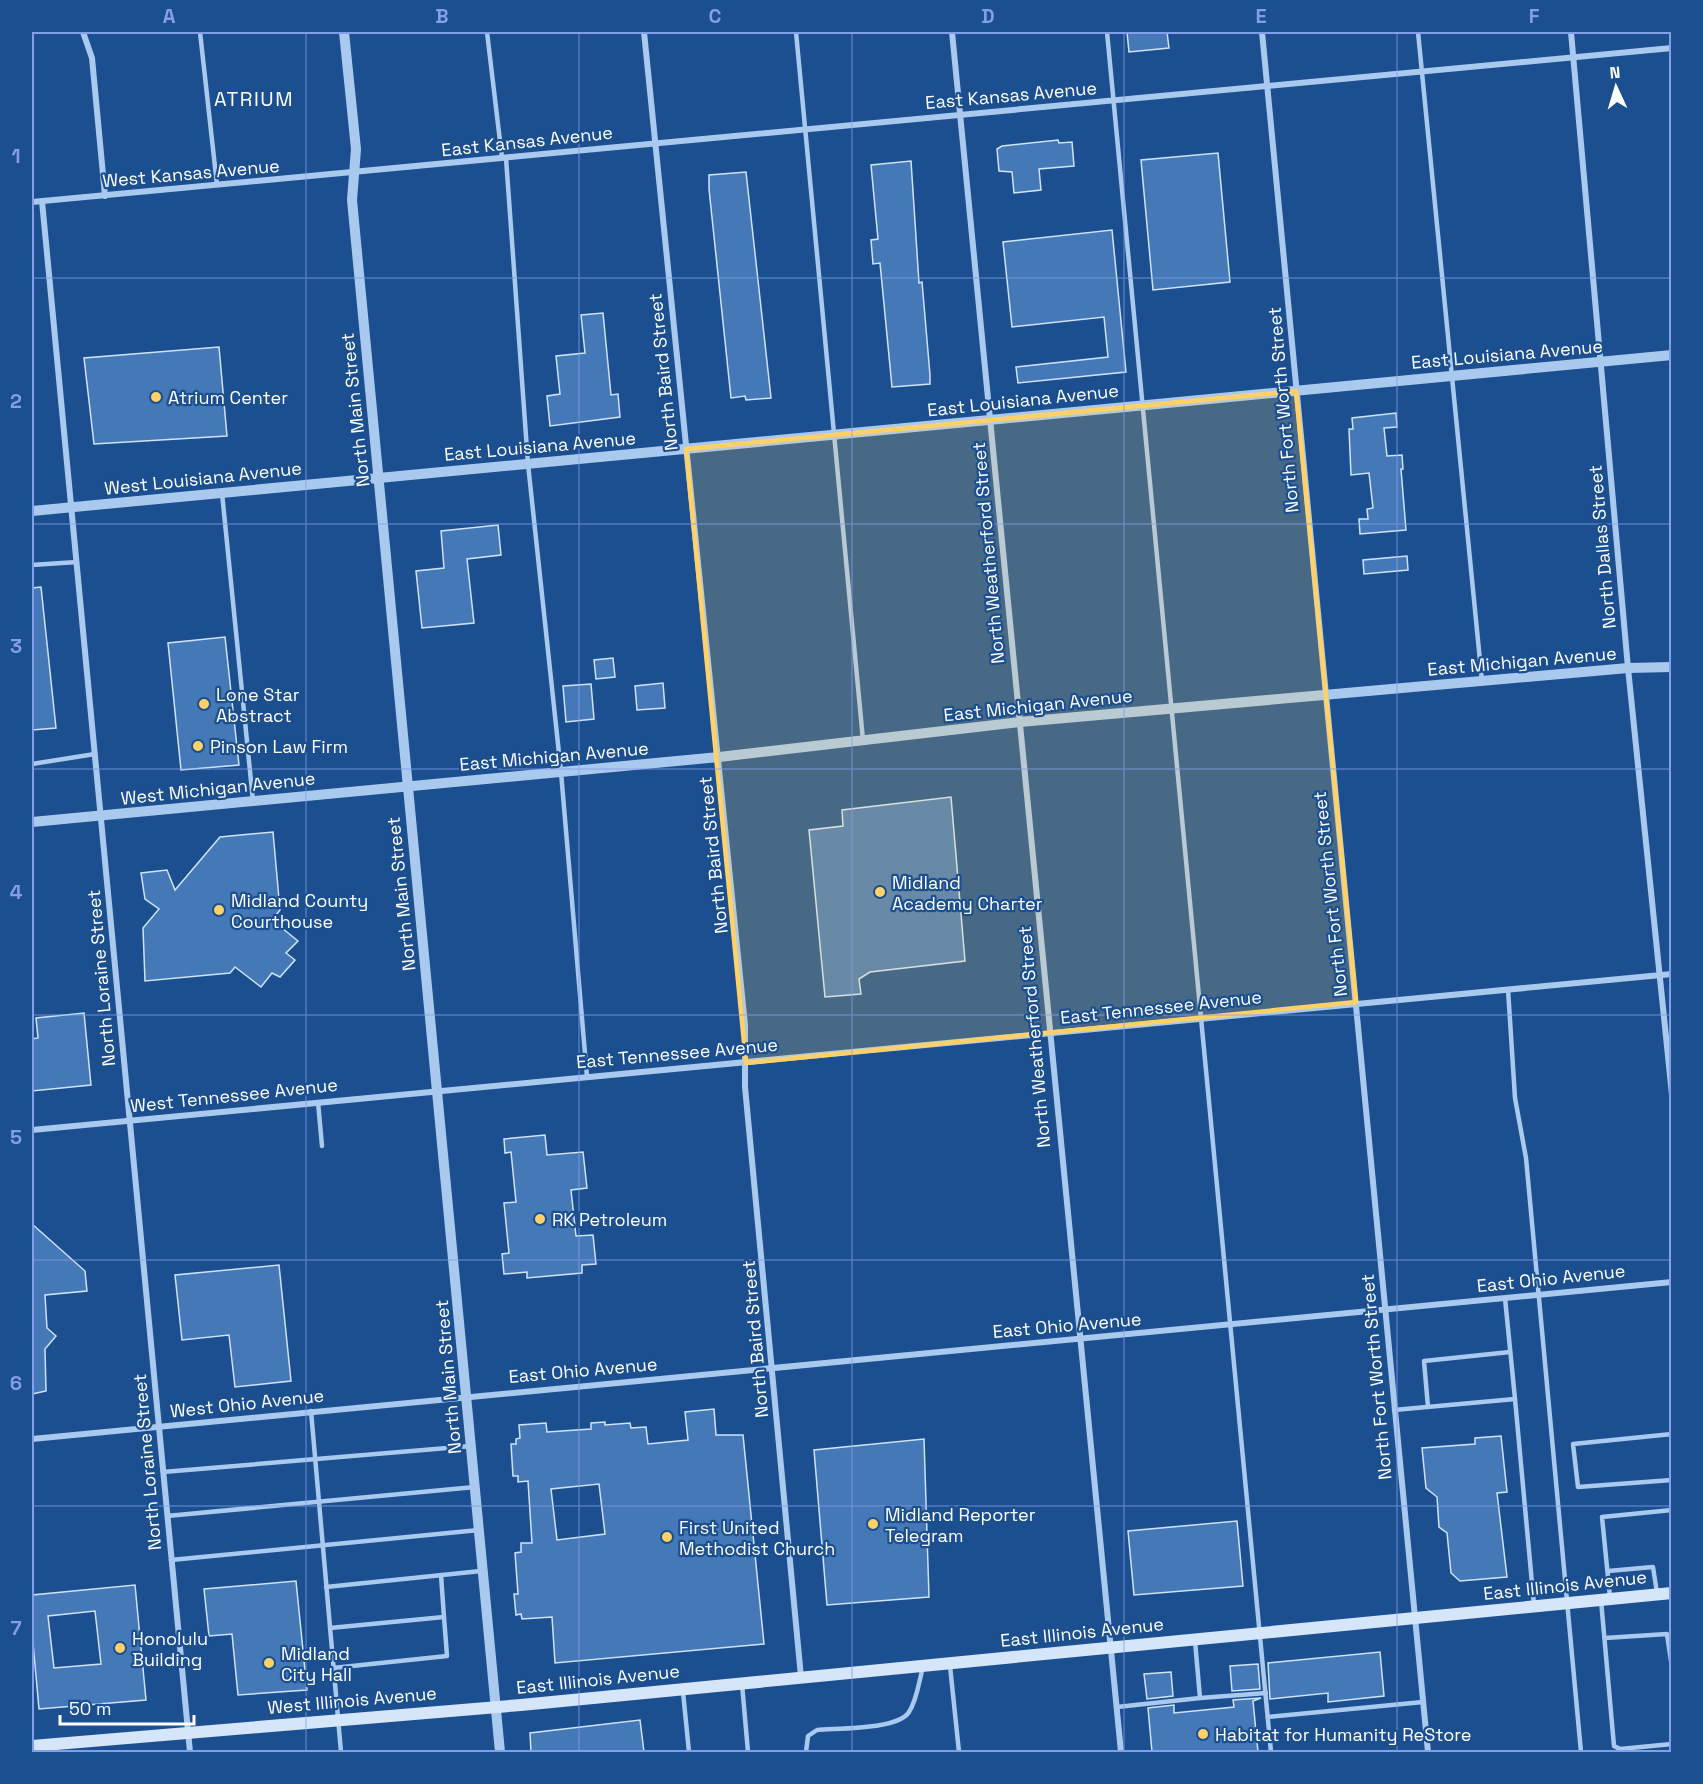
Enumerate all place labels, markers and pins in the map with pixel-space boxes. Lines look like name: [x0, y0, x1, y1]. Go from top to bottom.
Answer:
place label: Atrium Center: [168, 386, 288, 409]
marker: Atrium Center: [149, 390, 163, 404]
place label: Lone Star Abstract: [216, 683, 300, 727]
marker: Lone Star Abstract: [197, 697, 211, 711]
place label: Pinson Law Firm: [210, 735, 348, 758]
marker: Pinson Law Firm: [191, 739, 205, 753]
place label: Midland Academy Charter: [892, 871, 1043, 915]
marker: Midland Academy Charter: [873, 885, 887, 899]
place label: Midland County Courthouse: [231, 889, 368, 933]
marker: Midland County Courthouse: [212, 903, 226, 917]
place label: RK Petroleum: [552, 1208, 667, 1231]
marker: RK Petroleum: [533, 1212, 547, 1226]
place label: Midland Reporter Telegram: [885, 1503, 1036, 1547]
place label: First United Methodist Church: [679, 1516, 835, 1560]
marker: Midland Reporter Telegram: [866, 1517, 880, 1531]
marker: First United Methodist Church: [660, 1530, 674, 1544]
place label: Honolulu Building: [132, 1627, 208, 1671]
marker: Honolulu Building: [113, 1641, 127, 1655]
place label: Midland City Hall: [281, 1642, 352, 1686]
marker: Midland City Hall: [262, 1656, 276, 1670]
place label: Habitat for Humanity ReStore: [1215, 1723, 1471, 1746]
marker: Habitat for Humanity ReStore: [1196, 1727, 1210, 1741]

